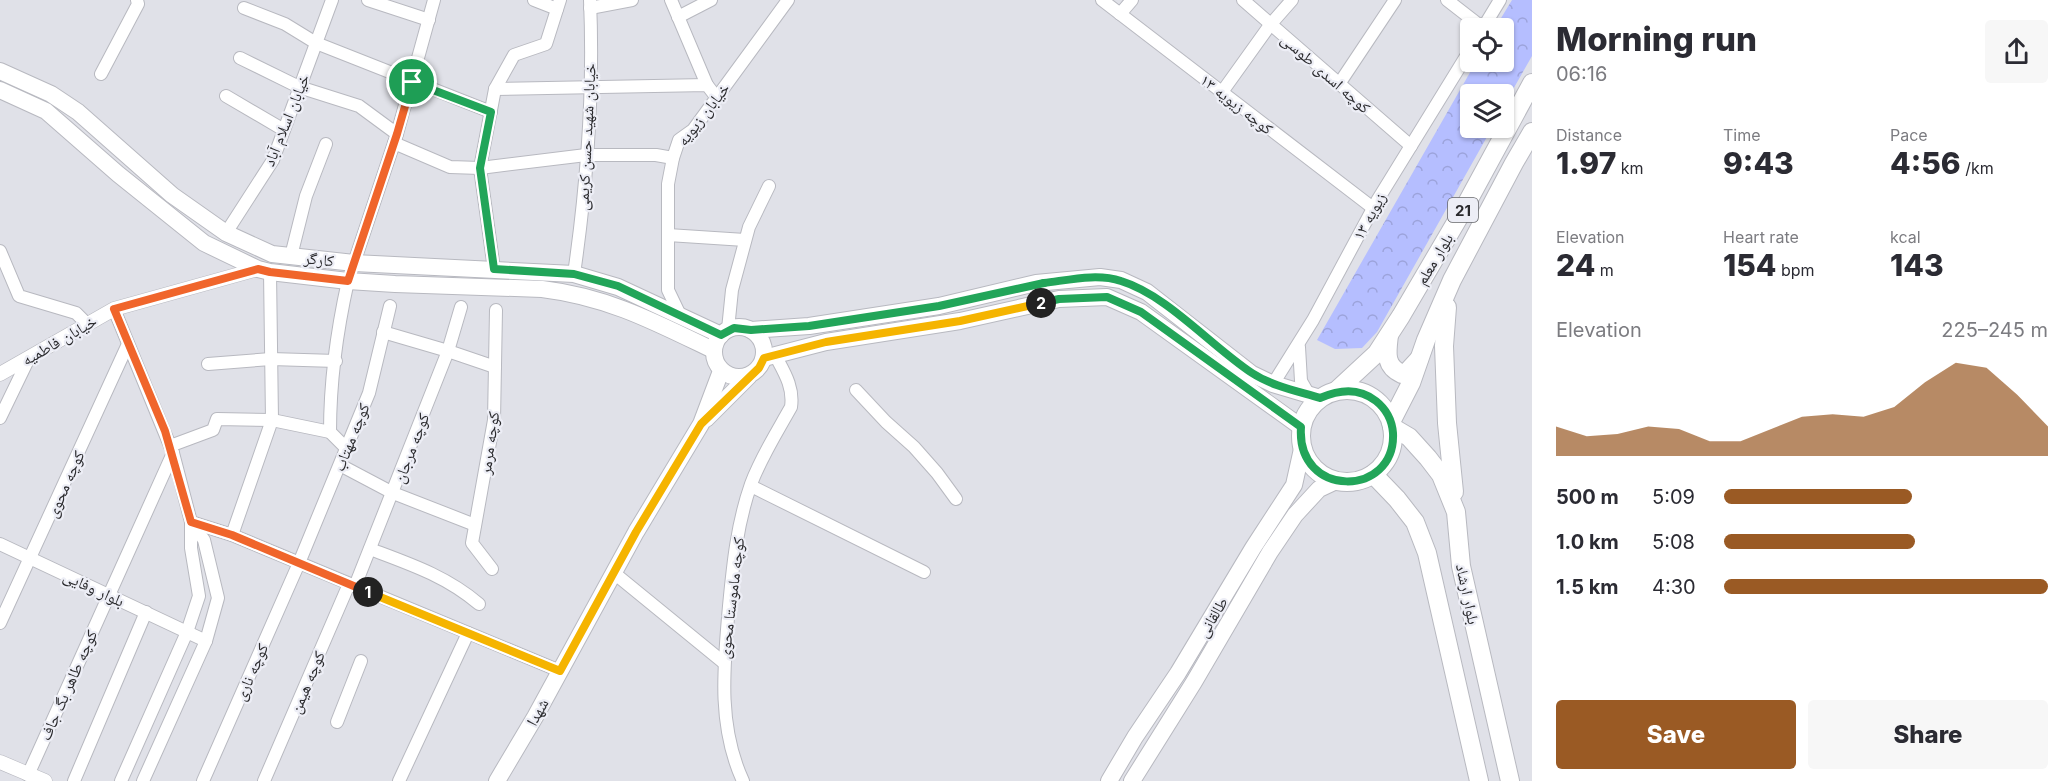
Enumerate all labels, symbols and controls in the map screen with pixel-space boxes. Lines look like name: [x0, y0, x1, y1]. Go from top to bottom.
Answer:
map controls: [1460, 18, 1514, 138]
button: locate: [1460, 18, 1514, 72]
text: Morning run: [1556, 19, 1757, 59]
button: share: [1985, 20, 2048, 83]
street label: کوچه اسدی طوسی: [1277, 29, 1375, 118]
pin: [386, 56, 437, 107]
text: 06:16: [1556, 62, 1607, 86]
street label: خیابان شهید حسن کریمی: [572, 63, 601, 211]
icon: arrive: [395, 65, 428, 98]
street label: کوچه زیویه ۱۳: [1197, 69, 1278, 139]
street label: خیابان اسلام آباد: [258, 71, 314, 169]
street label: خیابان زیویه: [672, 79, 735, 150]
button: layers: [1460, 84, 1514, 138]
text: Distance: [1556, 125, 1622, 145]
text: Time: [1723, 125, 1761, 145]
text: Pace: [1890, 125, 1928, 145]
text: 1.97: [1556, 145, 1616, 181]
text: 9:43: [1723, 145, 1794, 181]
text: 4:56: [1890, 145, 1961, 181]
text: km: [1616, 158, 1644, 178]
text: /km: [1961, 158, 1994, 178]
street label: زیویه ۱۳: [1348, 189, 1390, 243]
road number: 21: [1448, 198, 1478, 222]
text: Elevation: [1556, 227, 1625, 247]
text: Heart rate: [1723, 227, 1799, 247]
text: kcal: [1890, 227, 1921, 247]
street label: بلوار معلم: [1411, 230, 1458, 289]
street label: کارگر: [302, 247, 335, 271]
text: 24: [1556, 247, 1595, 283]
text: 154: [1723, 247, 1776, 283]
text: 143: [1890, 247, 1944, 283]
text: m: [1595, 260, 1614, 280]
text: bpm: [1776, 260, 1815, 280]
pin: 2: [1026, 288, 1056, 318]
text: 2: [1036, 293, 1046, 313]
street label: خیابان فاطمیه: [18, 311, 101, 370]
text: Elevation: [1556, 318, 1642, 342]
text: 225–245 m: [1941, 318, 2048, 342]
street label: کوچه مهتاب: [328, 400, 374, 474]
street label: کوچه مرجان: [389, 410, 435, 486]
street label: کوچه مرمر: [475, 410, 503, 477]
street label: کوچه محوی: [41, 447, 90, 521]
text: 500 m: [1556, 485, 1619, 509]
text: 5:09: [1652, 485, 1695, 509]
text: 1.0 km: [1556, 530, 1619, 554]
text: 5:08: [1652, 530, 1695, 554]
street label: کوچه ماموستا محوی: [714, 536, 749, 660]
street label: بلوار ارشاد: [1452, 562, 1484, 626]
street label: بلوار وفایی: [60, 565, 128, 612]
text: 1.5 km: [1556, 575, 1619, 599]
text: 4:30: [1652, 575, 1696, 599]
pin: 1: [353, 577, 383, 607]
text: 1: [365, 582, 371, 602]
street label: طالقانی: [1192, 593, 1233, 641]
street label: کوچه طاهر بگ جاف: [35, 626, 101, 743]
street label: کوچه ناری: [230, 640, 274, 704]
street label: کوچه هیمن: [285, 647, 330, 717]
street label: شهدا: [521, 695, 553, 729]
button: Save: [1556, 700, 1796, 769]
button: Share: [1808, 700, 2048, 769]

